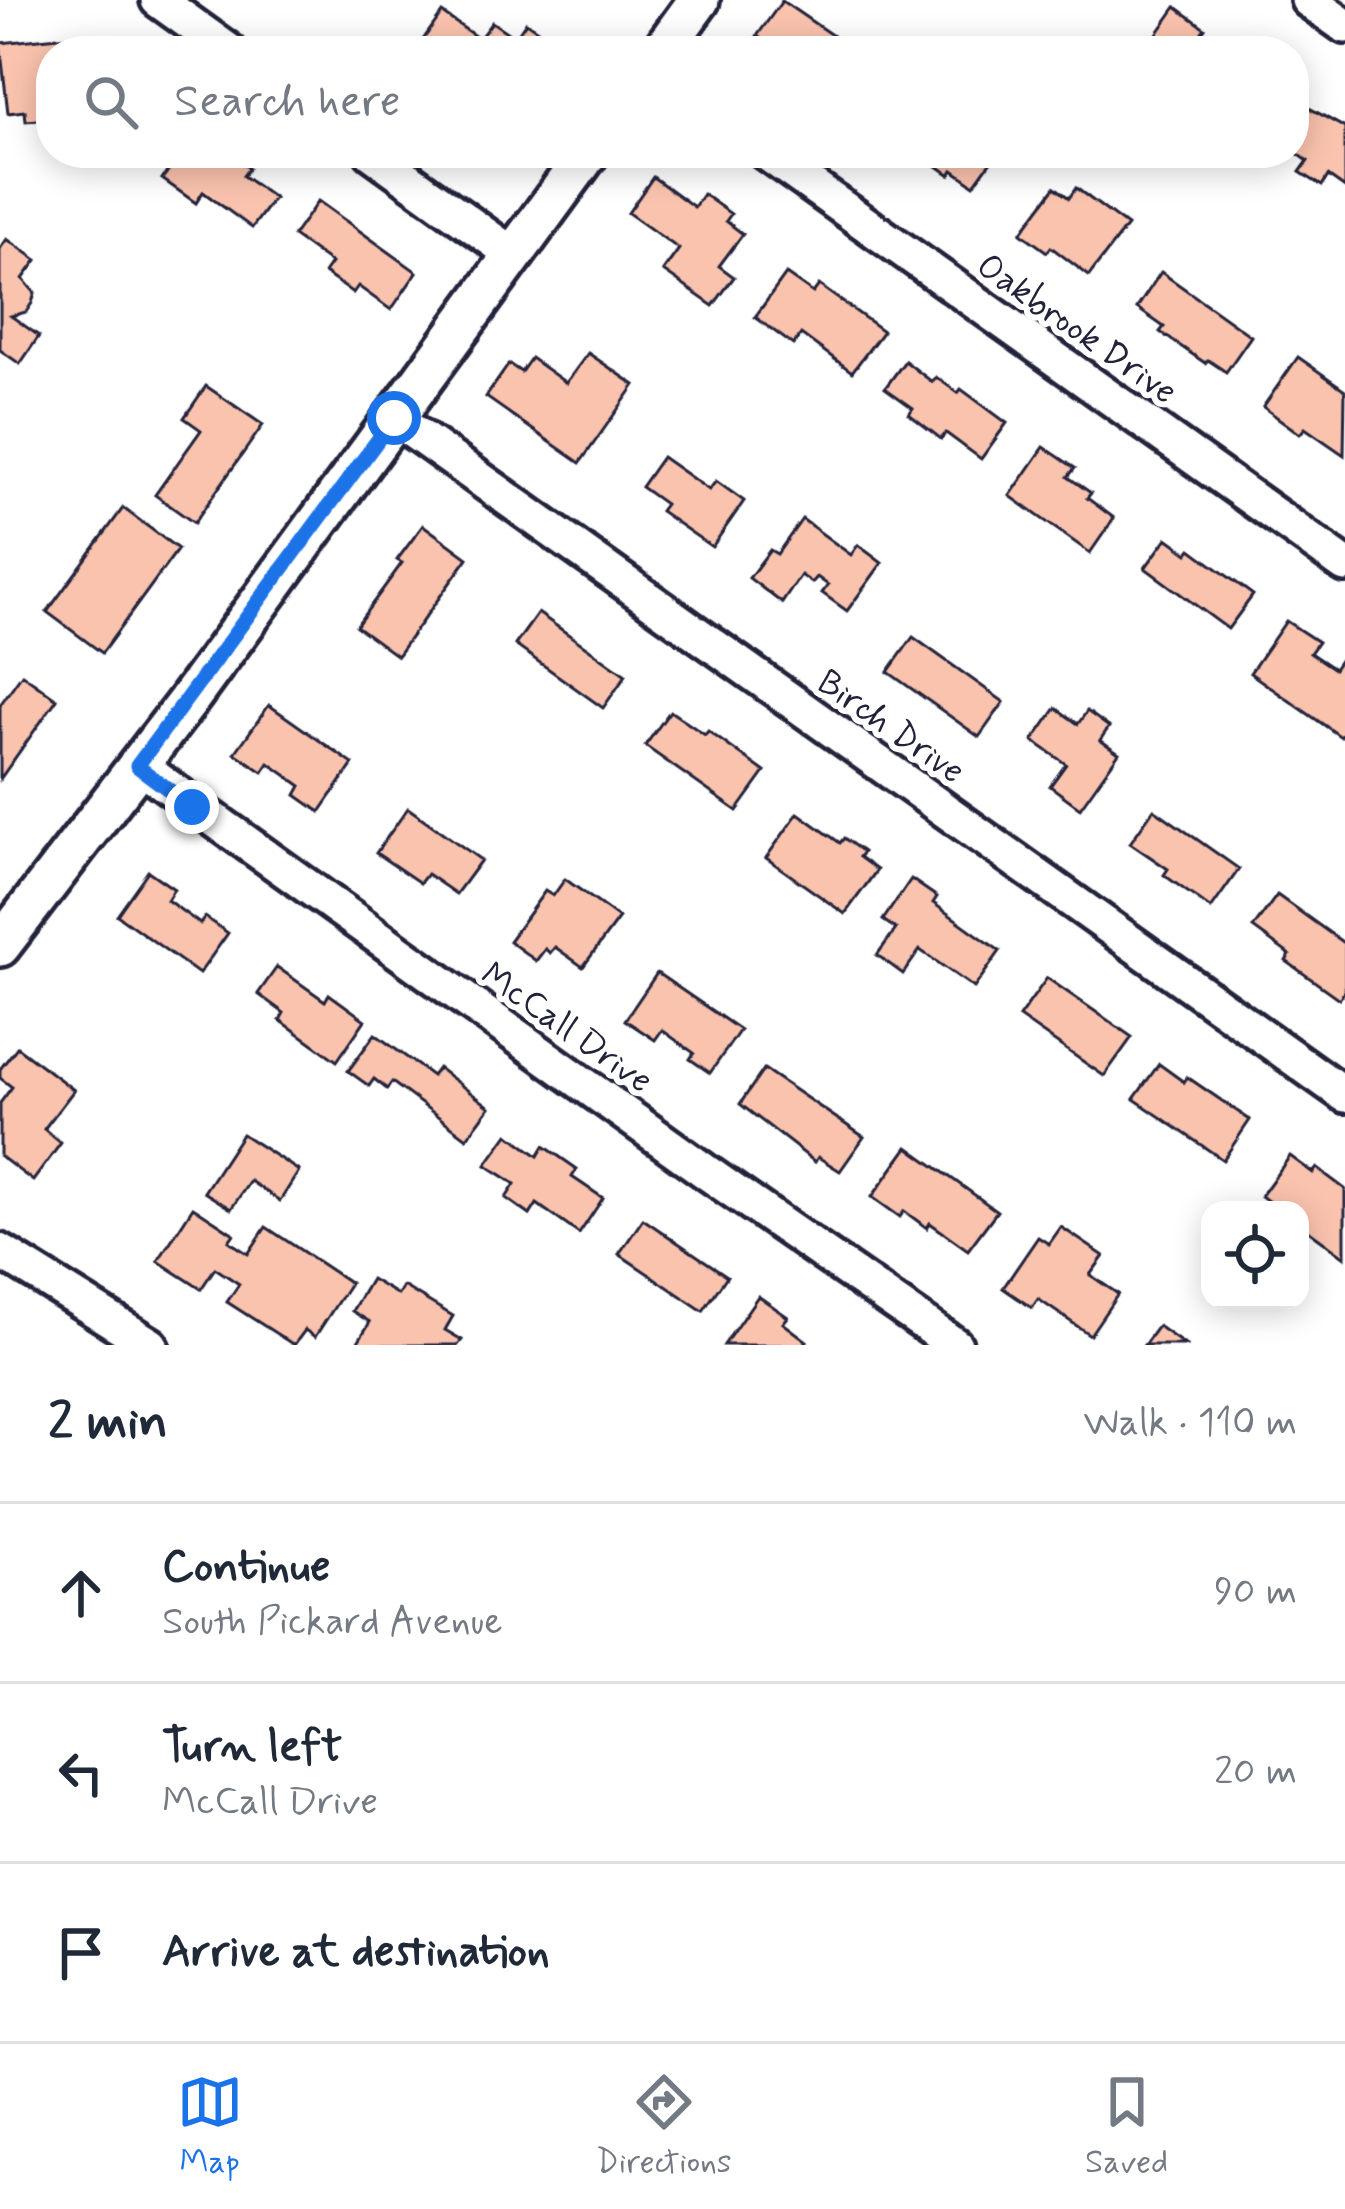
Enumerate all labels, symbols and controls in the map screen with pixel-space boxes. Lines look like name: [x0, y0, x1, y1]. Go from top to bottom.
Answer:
search box: [36, 36, 1309, 168]
icon: search: [78, 69, 144, 135]
text: Search here: [174, 73, 401, 132]
street label: Oakbrook Drive: [966, 243, 1186, 416]
route start: [367, 391, 421, 445]
street label: Birch Drive: [807, 660, 973, 796]
route end: [165, 780, 219, 834]
street label: McCall Drive: [471, 952, 661, 1105]
map controls: [1201, 1201, 1309, 1309]
button: locate: [1201, 1201, 1309, 1309]
text: 2 min: [48, 1390, 168, 1456]
text: Walk · 110 m: [1084, 1398, 1297, 1449]
text: Continue: [162, 1538, 330, 1597]
icon: ahead: [48, 1560, 114, 1626]
text: 90 m: [1214, 1567, 1297, 1618]
text: South Pickard Avenue: [162, 1597, 503, 1648]
text: Turn left: [162, 1718, 342, 1777]
icon: left: [48, 1740, 114, 1806]
text: 20 m: [1214, 1747, 1297, 1798]
text: McCall Drive: [162, 1777, 378, 1828]
icon: arrive: [48, 1920, 114, 1986]
text: Arrive at destination: [162, 1923, 550, 1982]
tab: Map: [177, 2069, 243, 2185]
tab: Directions: [596, 2069, 732, 2185]
tab: Saved: [1085, 2069, 1168, 2185]

